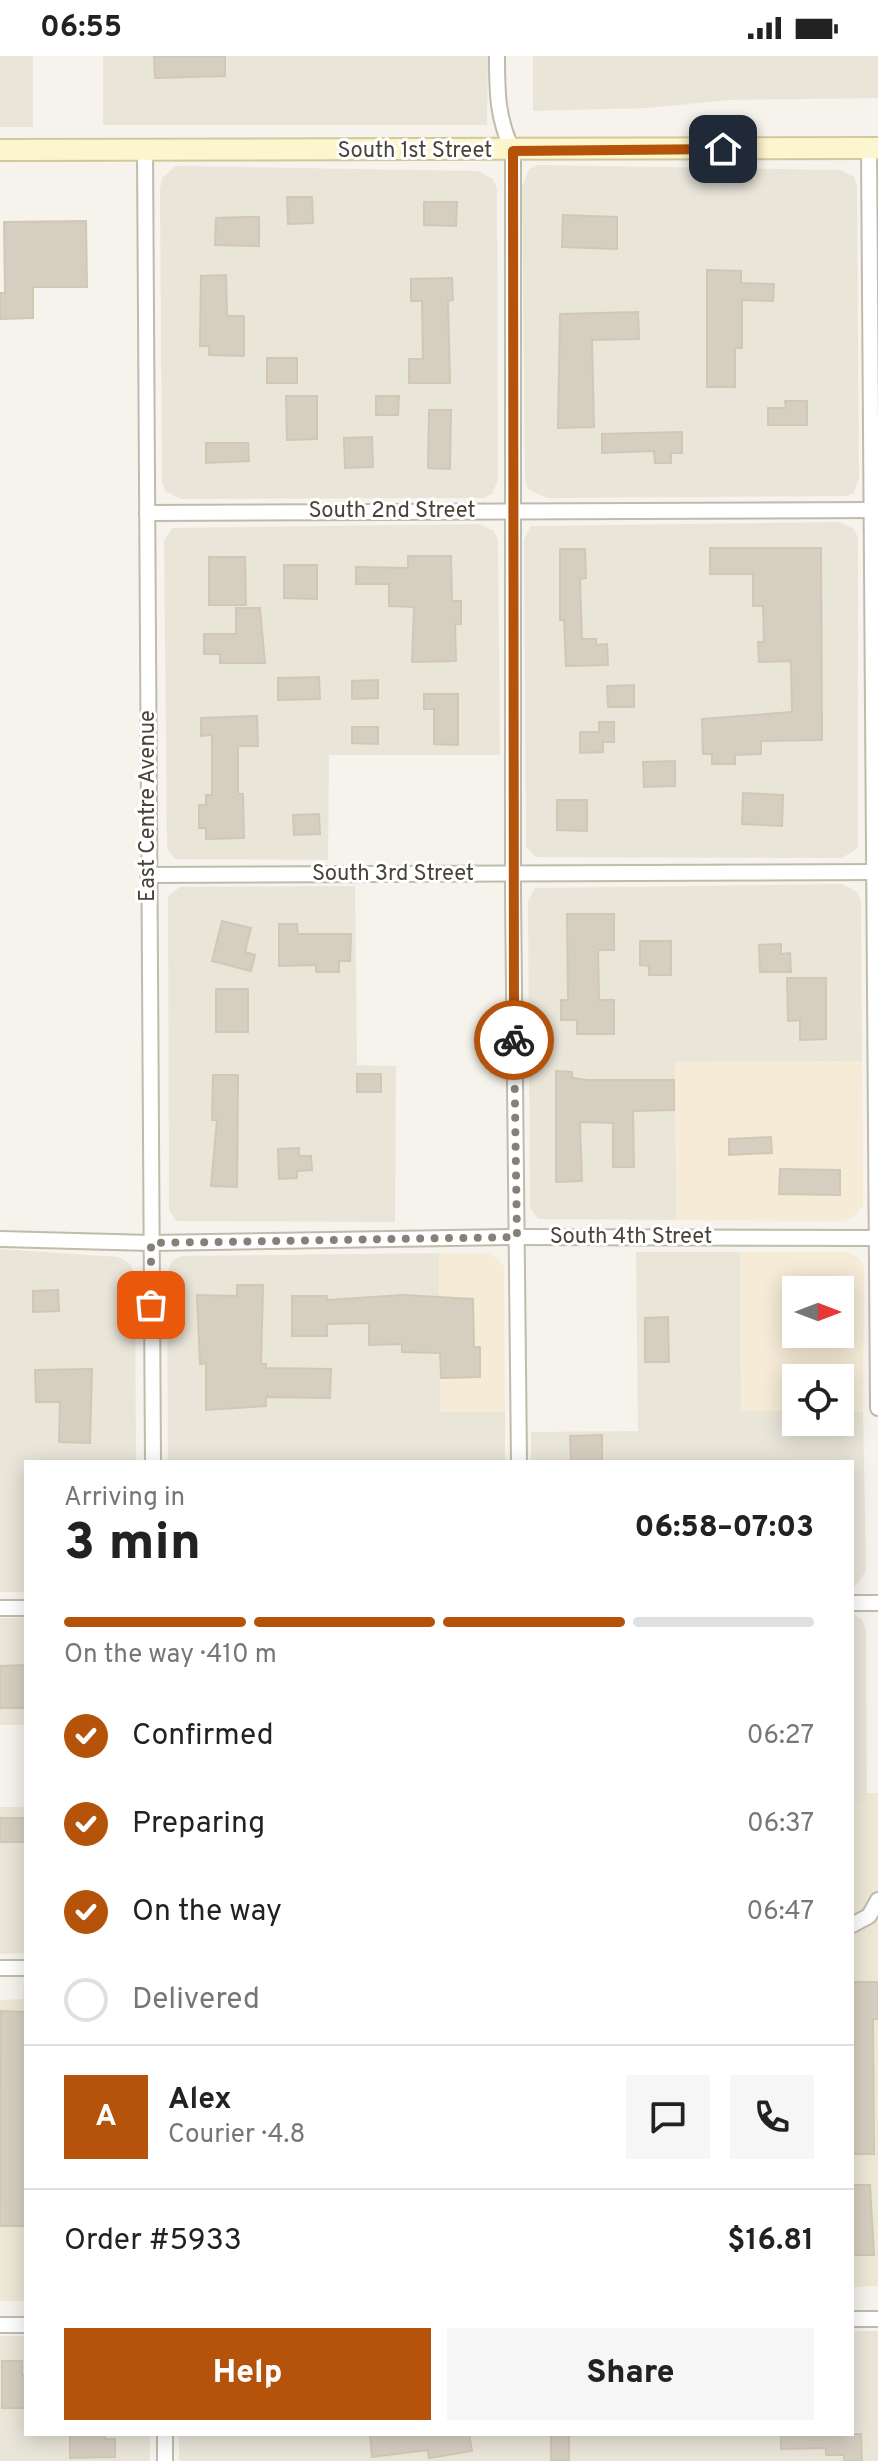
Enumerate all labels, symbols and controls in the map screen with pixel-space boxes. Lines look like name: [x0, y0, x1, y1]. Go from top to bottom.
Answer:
text: 06:55: [40, 10, 122, 47]
pin: [689, 115, 757, 183]
icon: home: [701, 127, 745, 171]
street label: South 1st Street: [338, 138, 492, 165]
street label: South 2nd Street: [308, 498, 476, 525]
street label: East Centre Avenue: [135, 710, 162, 902]
street label: South 3rd Street: [312, 861, 474, 888]
courier: [474, 1000, 554, 1080]
icon: bike: [492, 1018, 536, 1062]
street label: South 4th Street: [550, 1224, 712, 1251]
pin: [117, 1271, 185, 1339]
north arrow: [782, 1276, 854, 1348]
map controls: [782, 1276, 854, 1436]
icon: bag: [129, 1283, 173, 1327]
button: locate: [782, 1364, 854, 1436]
text: Arriving in: [64, 1482, 185, 1515]
text: 06:58–07:03: [635, 1510, 814, 1547]
text: 3 min: [64, 1512, 201, 1578]
text: On the way · 410 m: [64, 1639, 277, 1672]
icon: check: [64, 1714, 108, 1758]
text: Confirmed: [132, 1718, 274, 1755]
text: 06:27: [747, 1720, 814, 1753]
icon: check: [64, 1802, 108, 1846]
text: Preparing: [132, 1806, 265, 1843]
text: 06:37: [747, 1808, 814, 1841]
icon: check: [64, 1890, 108, 1934]
text: On the way: [132, 1894, 282, 1931]
text: 06:47: [746, 1896, 814, 1929]
text: Delivered: [132, 1982, 260, 2019]
button: chat: [626, 2075, 710, 2159]
button: phone: [730, 2075, 814, 2159]
text: Alex: [168, 2082, 232, 2119]
text: A: [95, 2099, 117, 2136]
text: Courier · 4.8: [168, 2119, 305, 2152]
text: Order #5933: [64, 2223, 242, 2260]
text: $16.81: [727, 2223, 814, 2260]
button: Help: [64, 2328, 431, 2420]
button: Share: [447, 2328, 814, 2420]

